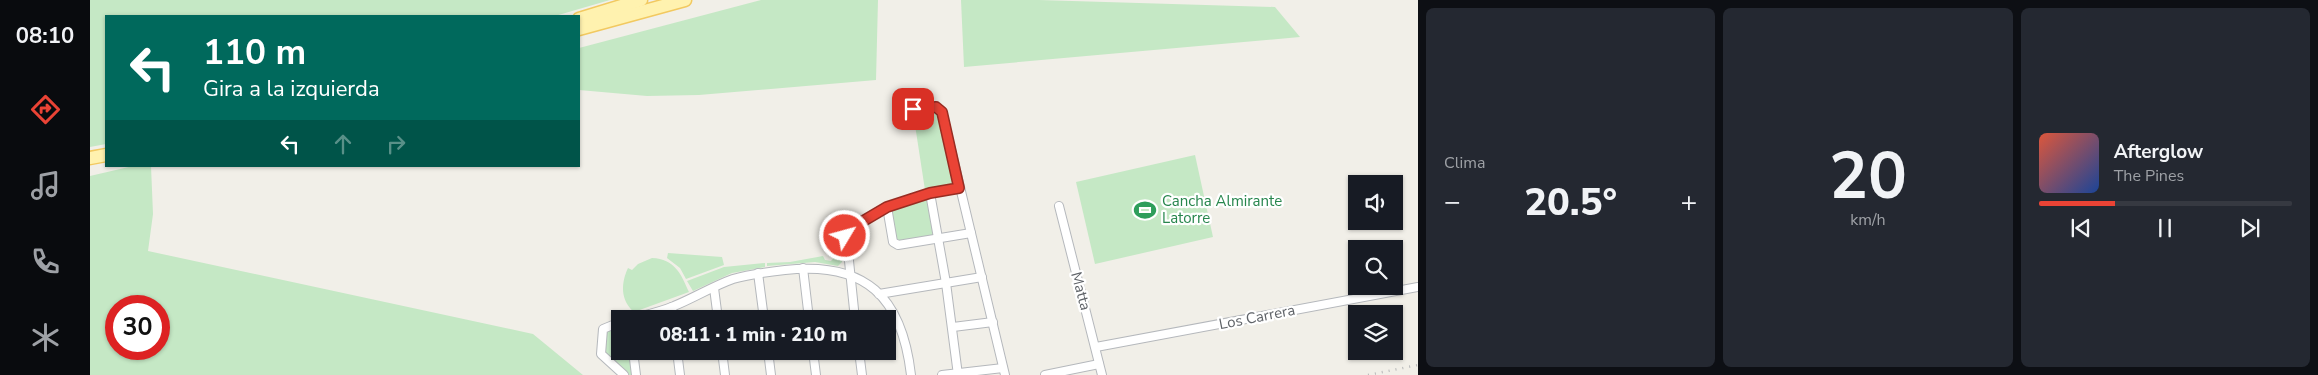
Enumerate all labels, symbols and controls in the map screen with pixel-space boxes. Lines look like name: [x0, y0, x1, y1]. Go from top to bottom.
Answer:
text: 08:10: [16, 21, 74, 51]
text: 110 m: [203, 29, 306, 76]
icon: left: [120, 35, 185, 100]
text: Gira a la izquierda: [203, 74, 380, 104]
pin: [892, 88, 934, 130]
icon: directions: [28, 92, 63, 127]
icon: arrive: [899, 95, 927, 123]
icon: left: [276, 130, 304, 158]
icon: ahead: [329, 130, 357, 158]
icon: right: [382, 130, 410, 158]
text: 20: [1829, 132, 1907, 221]
text: Afterglow: [2114, 139, 2203, 165]
text: Clima: [1444, 152, 1485, 174]
text: The Pines: [2114, 165, 2184, 187]
icon: music: [28, 168, 63, 203]
map controls: [1348, 175, 1403, 360]
button: sound: [1348, 175, 1403, 230]
text: 20.5°: [1524, 177, 1617, 228]
text: −: [1444, 183, 1461, 221]
text: +: [1681, 183, 1697, 221]
place label: Cancha Almirante Latorre: [1162, 191, 1282, 228]
sports icon: Cancha Almirante Latorre: [1132, 197, 1158, 223]
position arrow: [818, 209, 870, 261]
text: km/h: [1850, 209, 1886, 231]
icon: previous: [2067, 214, 2095, 242]
icon: pause: [2151, 214, 2179, 242]
icon: next: [2236, 214, 2264, 242]
button: search: [1348, 240, 1403, 295]
icon: phone: [28, 244, 63, 279]
street label: Matta: [1066, 270, 1096, 312]
speed limit sign: 30: [105, 295, 170, 360]
street label: Los Carrera: [1217, 300, 1297, 334]
button: layers: [1348, 305, 1403, 360]
icon: climate: [28, 320, 63, 355]
text: 08:11 · 1 min · 210 m: [660, 322, 847, 348]

